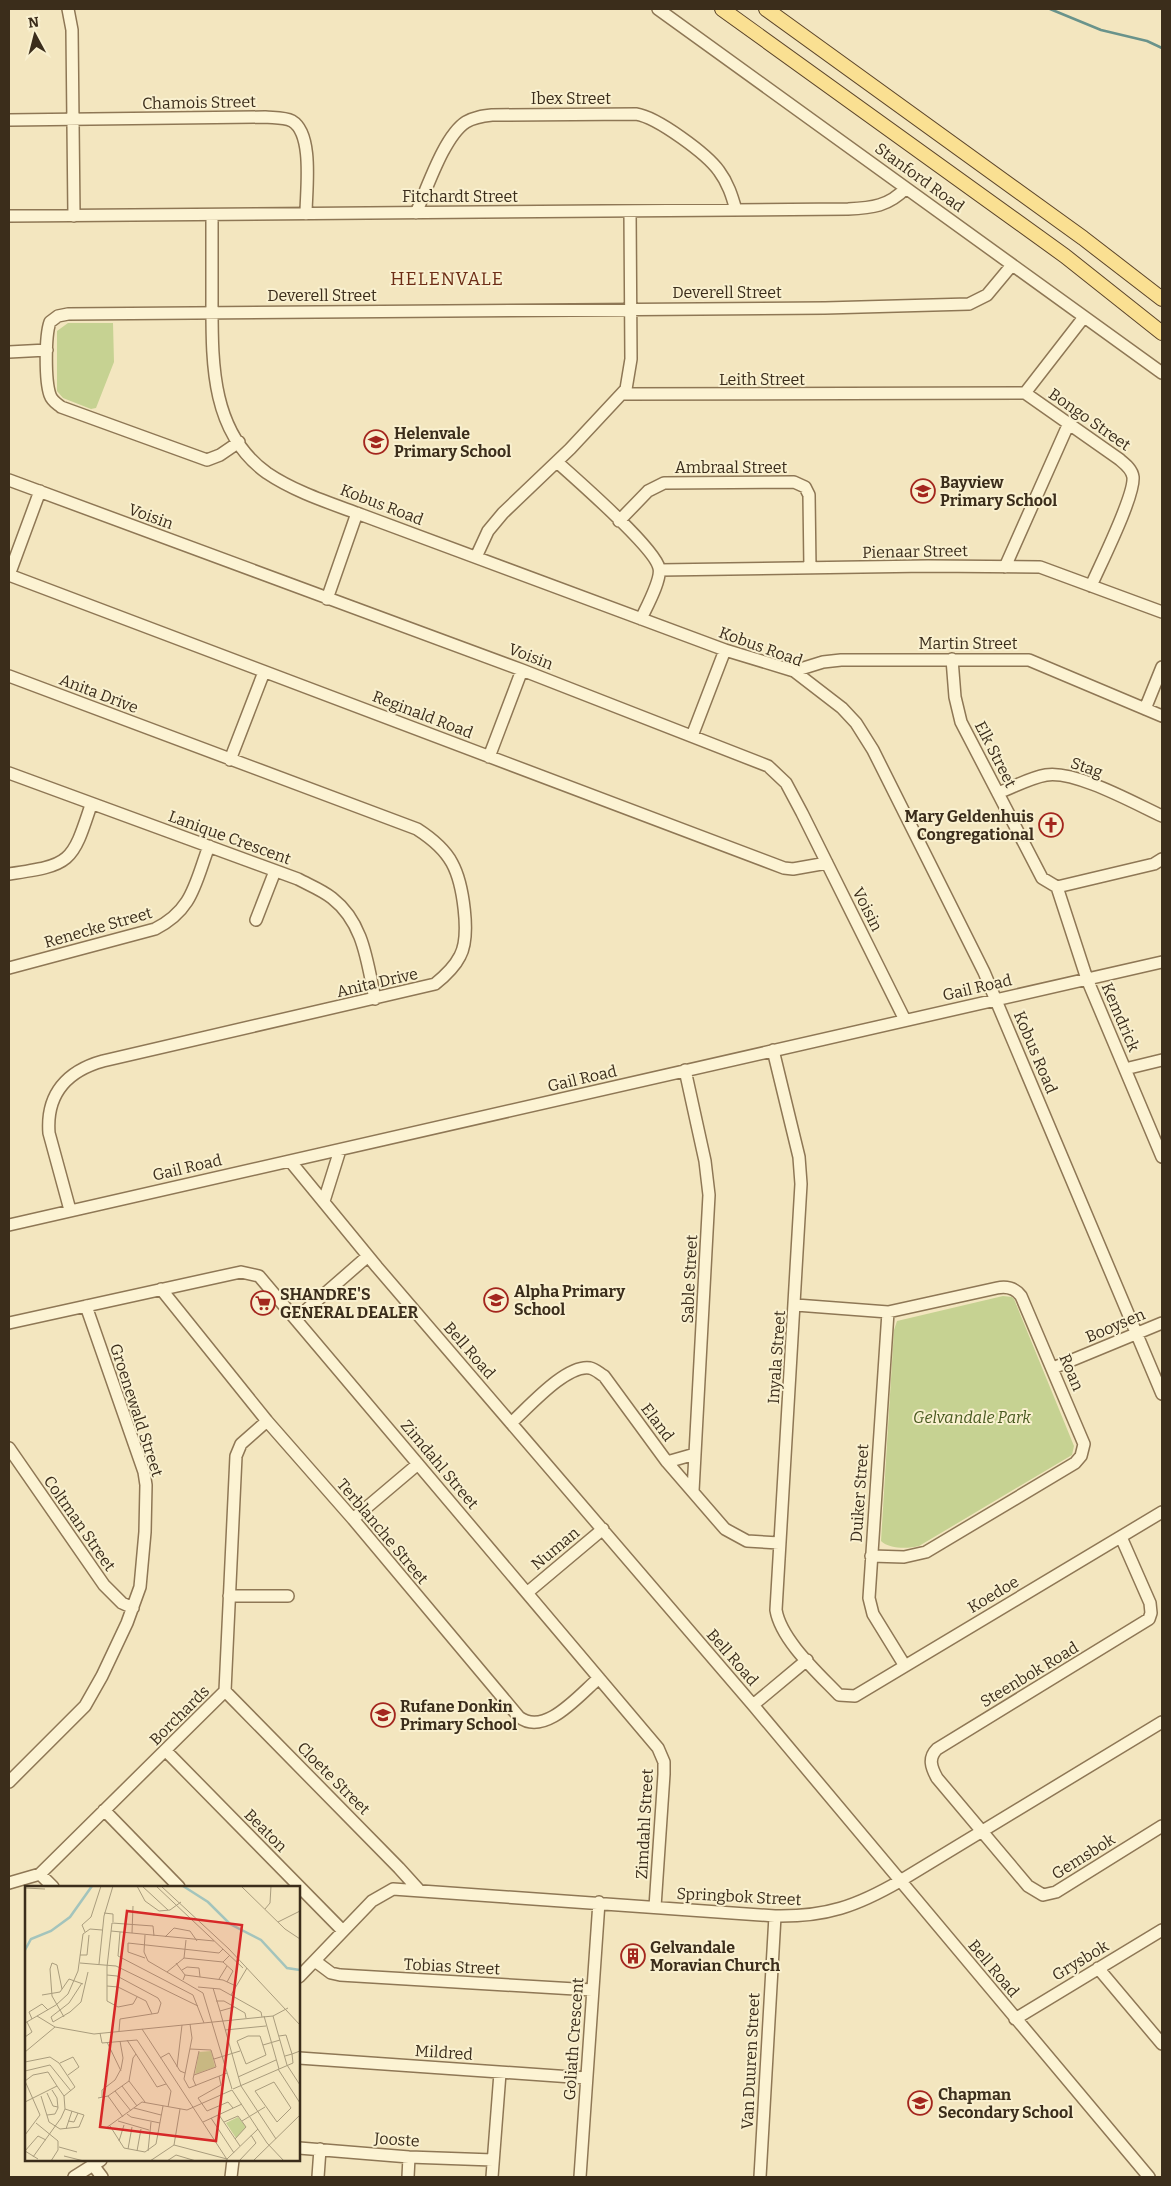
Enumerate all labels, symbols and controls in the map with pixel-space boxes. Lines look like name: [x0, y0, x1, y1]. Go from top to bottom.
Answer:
north arrow: [10, 10, 60, 60]
text: N: [27, 13, 40, 32]
street label: Ibex Street: [531, 89, 611, 108]
street label: Chamois Street: [142, 92, 256, 113]
street label: Stanford Road: [871, 139, 968, 216]
street label: Fitchardt Street: [402, 187, 518, 206]
district label: HELENVALE: [390, 268, 504, 290]
street label: Deverell Street: [672, 283, 782, 302]
street label: Deverell Street: [267, 286, 377, 305]
street label: Leith Street: [719, 370, 805, 389]
street label: Bongo Street: [1045, 384, 1135, 455]
place label: Helenvale Primary School: [394, 424, 511, 461]
school or university icon: Helenvale Primary School: [363, 429, 389, 455]
street label: Ambraal Street: [675, 458, 788, 477]
place label: Bayview Primary School: [940, 473, 1057, 510]
school or university icon: Bayview Primary School: [910, 478, 936, 504]
street label: Kobus Road: [338, 480, 427, 529]
street label: Voisin: [126, 500, 176, 533]
street label: Pienaar Street: [862, 541, 968, 562]
street label: Kobus Road: [716, 623, 806, 671]
street label: Martin Street: [919, 634, 1018, 653]
street label: Voisin: [506, 639, 556, 674]
street label: Anita Drive: [57, 670, 141, 717]
street label: Reginald Road: [370, 687, 476, 743]
street label: Elk Street: [971, 718, 1020, 791]
street label: Stag: [1068, 753, 1105, 782]
street label: Lanique Crescent: [166, 806, 294, 869]
place label: Mary Geldenhuis Congregational: [904, 807, 1034, 844]
church icon: Mary Geldenhuis Congregational: [1038, 812, 1064, 838]
street label: Voisin: [849, 884, 887, 934]
street label: Renecke Street: [42, 903, 154, 952]
street label: Anita Drive: [335, 964, 420, 1001]
street label: Gail Road: [941, 970, 1014, 1005]
street label: Kemdrick: [1098, 980, 1144, 1054]
street label: Kobus Road: [1010, 1008, 1062, 1097]
street label: Gail Road: [546, 1061, 619, 1096]
street label: Gail Road: [151, 1150, 224, 1185]
street label: Sable Street: [678, 1234, 701, 1324]
place label: Alpha Primary School: [514, 1282, 625, 1319]
place label: SHANDRE'S GENERAL DEALER: [280, 1285, 419, 1322]
school or university icon: Alpha Primary School: [483, 1287, 509, 1313]
supermarket icon: SHANDRE'S GENERAL DEALER: [250, 1290, 276, 1316]
street label: Booysen: [1083, 1304, 1148, 1346]
street label: Inyala Street: [764, 1309, 789, 1404]
street label: Bell Road: [440, 1318, 500, 1383]
street label: Groenewald Street: [106, 1341, 167, 1479]
street label: Roan: [1055, 1351, 1088, 1394]
street label: Eland: [637, 1400, 678, 1445]
park label: Gelvandale Park: [913, 1408, 1031, 1427]
street label: Zimdahl Street: [397, 1416, 483, 1513]
street label: Duiker Street: [847, 1443, 872, 1543]
street label: Coltman Street: [40, 1472, 120, 1575]
street label: Terblanche Street: [333, 1475, 432, 1588]
street label: Numan: [527, 1523, 583, 1574]
street label: Koedoe: [964, 1572, 1022, 1617]
street label: Bell Road: [703, 1625, 763, 1690]
street label: Steenbok Road: [977, 1637, 1082, 1711]
street label: Borchards: [146, 1682, 213, 1749]
place label: Rufane Donkin Primary School: [400, 1697, 517, 1734]
school or university icon: Rufane Donkin Primary School: [370, 1702, 396, 1728]
street label: Cloete Street: [293, 1738, 374, 1819]
street label: Zimdahl Street: [632, 1768, 657, 1880]
street label: Beaton: [240, 1805, 291, 1856]
street label: Gemsbok: [1048, 1830, 1118, 1883]
street label: Springbok Street: [676, 1884, 802, 1909]
inset map: [25, 1886, 300, 2161]
street label: Bell Road: [964, 1936, 1023, 2001]
street label: Grysbok: [1049, 1936, 1112, 1985]
place label: Gelvandale Moravian Church: [650, 1938, 780, 1975]
building icon: Gelvandale Moravian Church: [620, 1943, 646, 1969]
street label: Tobias Street: [403, 1954, 501, 1979]
street label: Goliath Crescent: [560, 1977, 587, 2101]
street label: Van Duuren Street: [737, 1992, 764, 2130]
street label: Mildred: [414, 2041, 474, 2064]
place label: Chapman Secondary School: [938, 2085, 1073, 2122]
school or university icon: Chapman Secondary School: [907, 2090, 933, 2116]
street label: Jooste: [373, 2128, 420, 2151]

